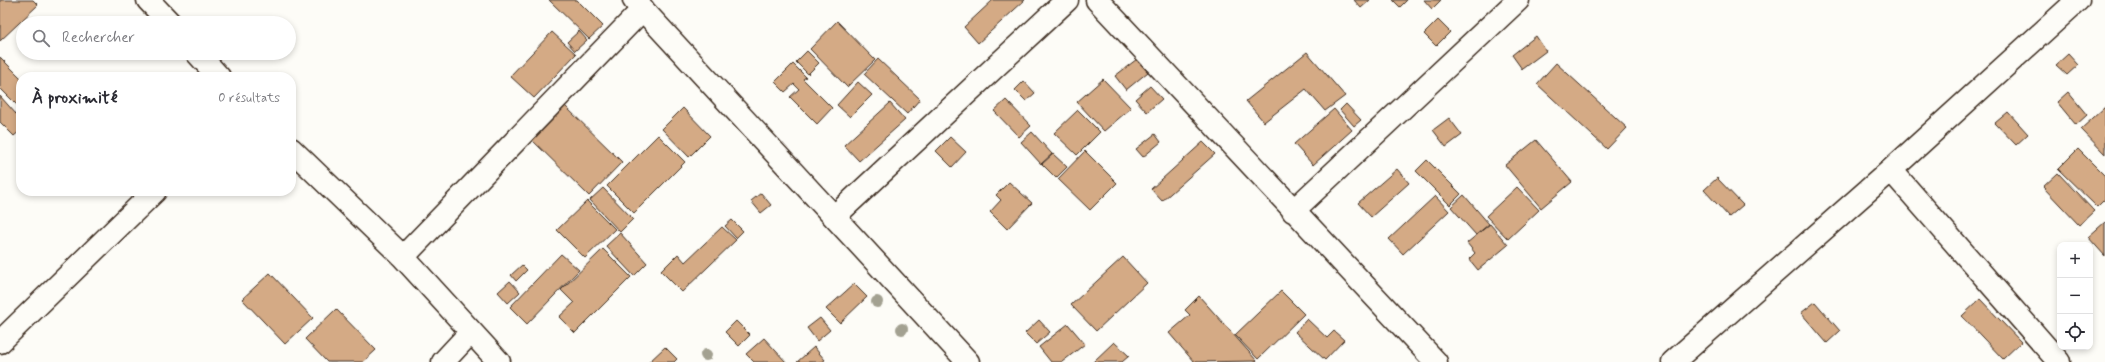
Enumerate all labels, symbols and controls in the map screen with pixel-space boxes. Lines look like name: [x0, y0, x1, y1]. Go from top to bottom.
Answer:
search box: [16, 16, 296, 60]
icon: search: [30, 27, 52, 49]
text: Rechercher: [62, 28, 135, 48]
text: À proximité: [32, 87, 117, 109]
text: 0 résultats: [218, 90, 280, 107]
map controls: [2057, 242, 2093, 350]
button: +: [2057, 242, 2093, 278]
button: −: [2057, 278, 2093, 314]
button: locate: [2057, 314, 2093, 350]

